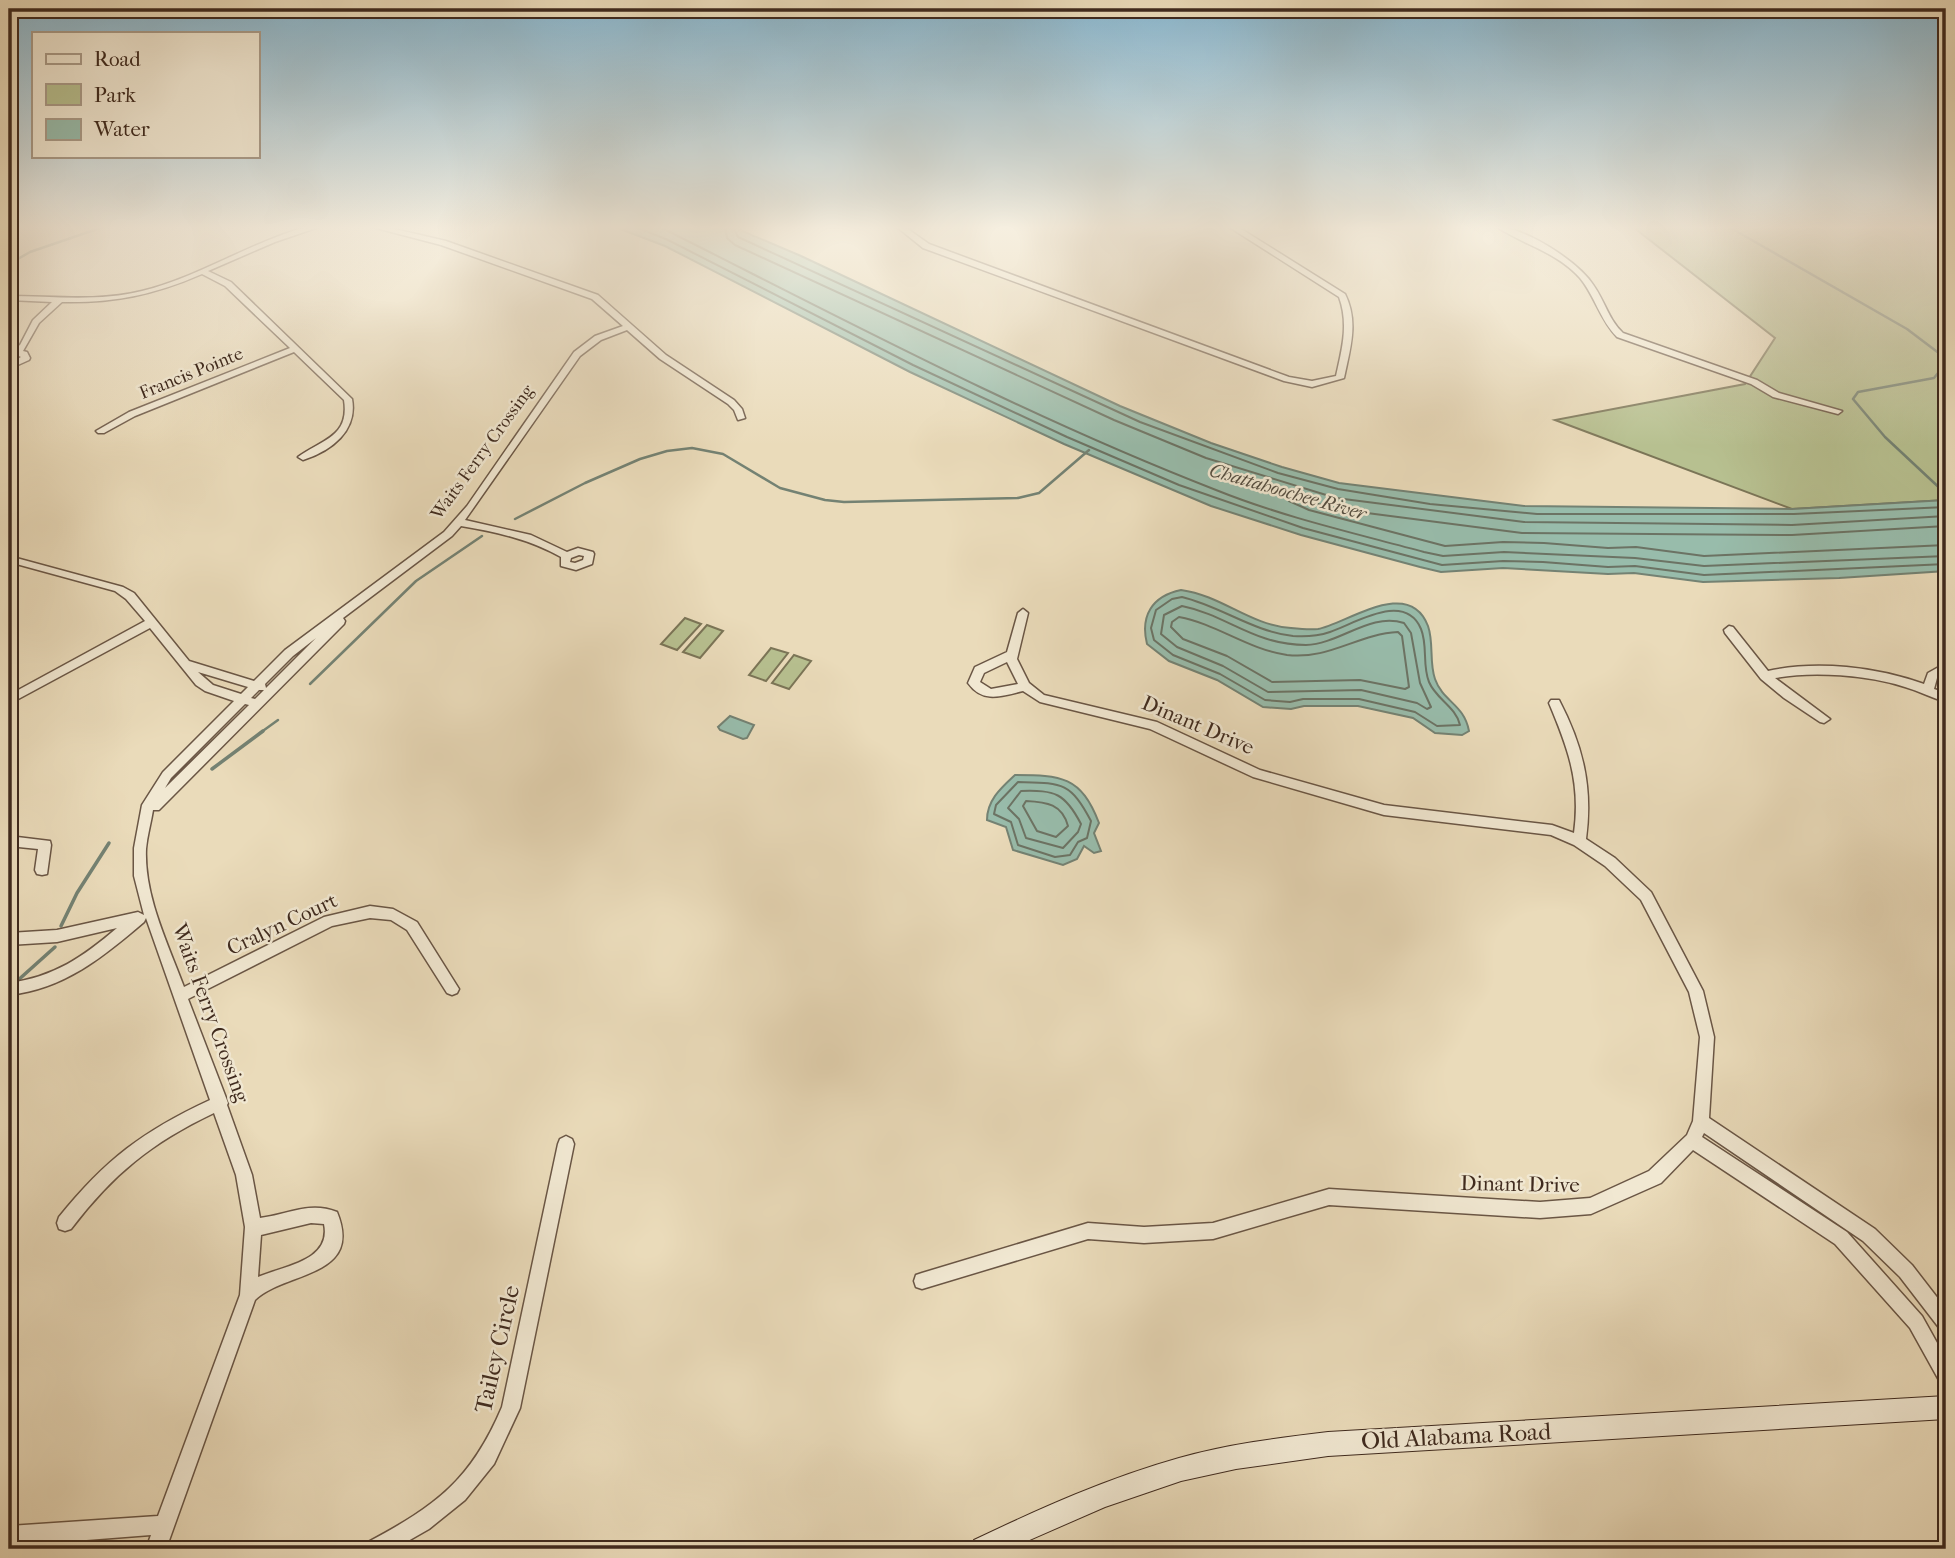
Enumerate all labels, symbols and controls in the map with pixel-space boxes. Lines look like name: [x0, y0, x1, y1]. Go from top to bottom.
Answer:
legend: [32, 32, 259, 158]
text: Road: [94, 47, 141, 71]
text: Park: [94, 83, 136, 107]
text: Water: [93, 117, 150, 141]
street label: Francis Pointe: [136, 343, 246, 404]
street label: Waits Ferry Crossing: [426, 380, 539, 525]
water label: Chattahoochee River: [1207, 459, 1370, 525]
street label: Dinant Drive: [1138, 691, 1258, 759]
street label: Cralyn Court: [223, 888, 341, 960]
street label: Waits Ferry Crossing: [167, 919, 255, 1106]
street label: Dinant Drive: [1460, 1171, 1580, 1197]
street label: Tailey Circle: [469, 1282, 525, 1416]
street label: Old Alabama Road: [1360, 1417, 1553, 1455]

